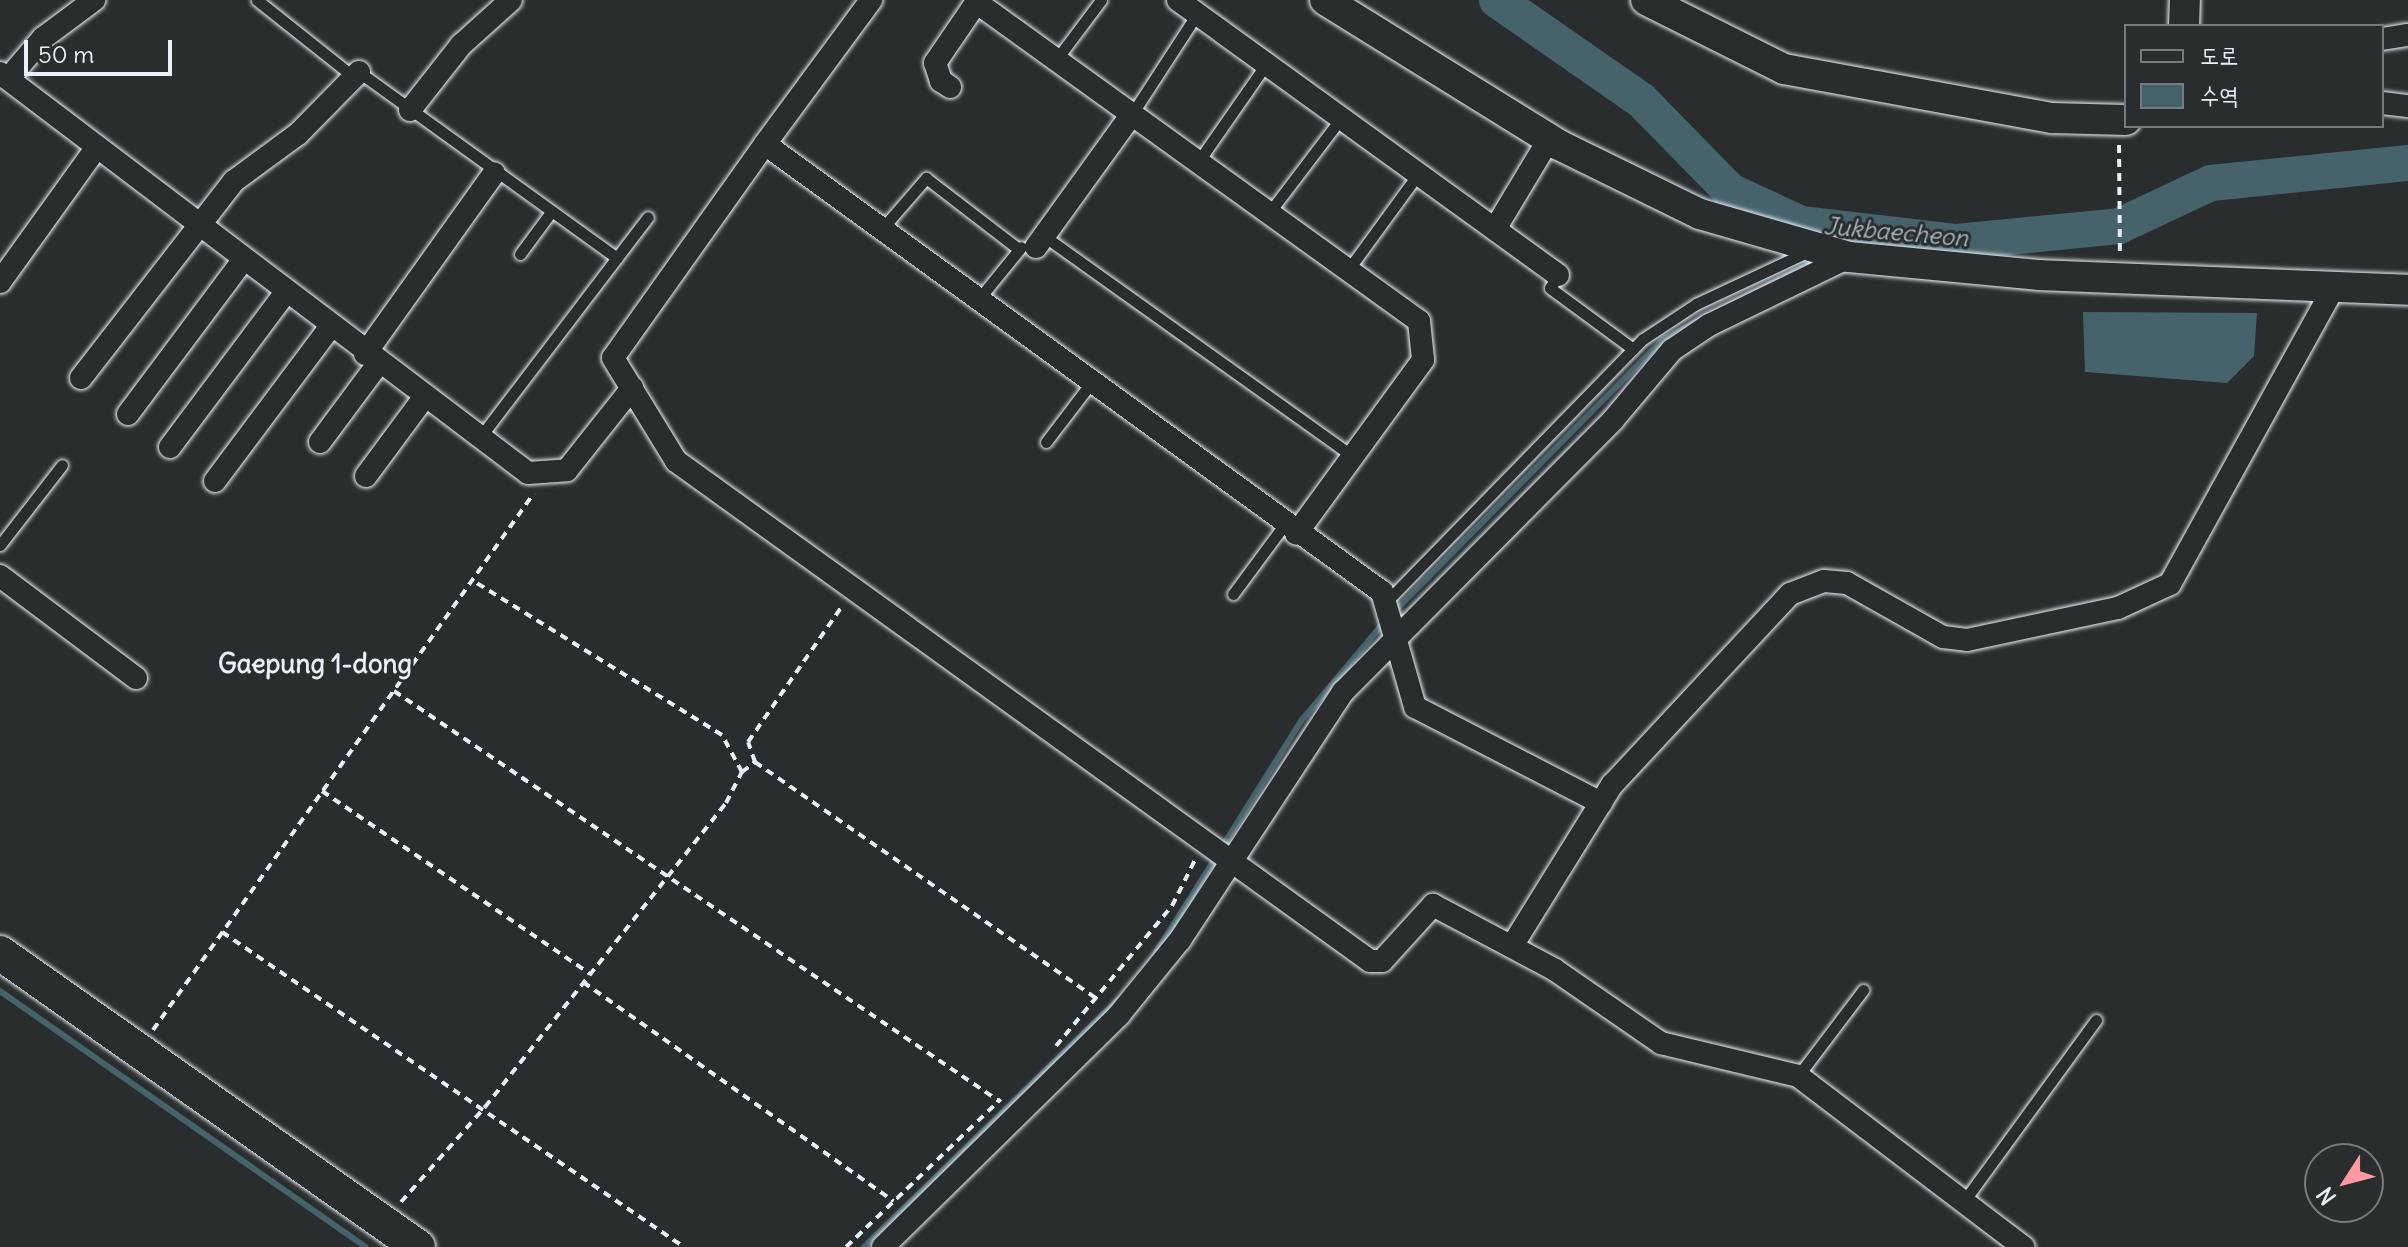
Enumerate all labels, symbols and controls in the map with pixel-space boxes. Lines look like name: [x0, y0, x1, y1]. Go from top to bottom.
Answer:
scale bar: [28, 24, 176, 74]
legend: [2124, 24, 2384, 128]
text: 50 m: [38, 39, 94, 69]
text: 도로: [2200, 40, 2239, 70]
text: 수역: [2200, 80, 2239, 110]
water label: Jukbaecheon: [1823, 211, 1969, 253]
district label: Gaepung 1-dong: [218, 648, 412, 680]
north arrow: [2304, 1143, 2384, 1223]
text: N: [2310, 1182, 2342, 1210]

